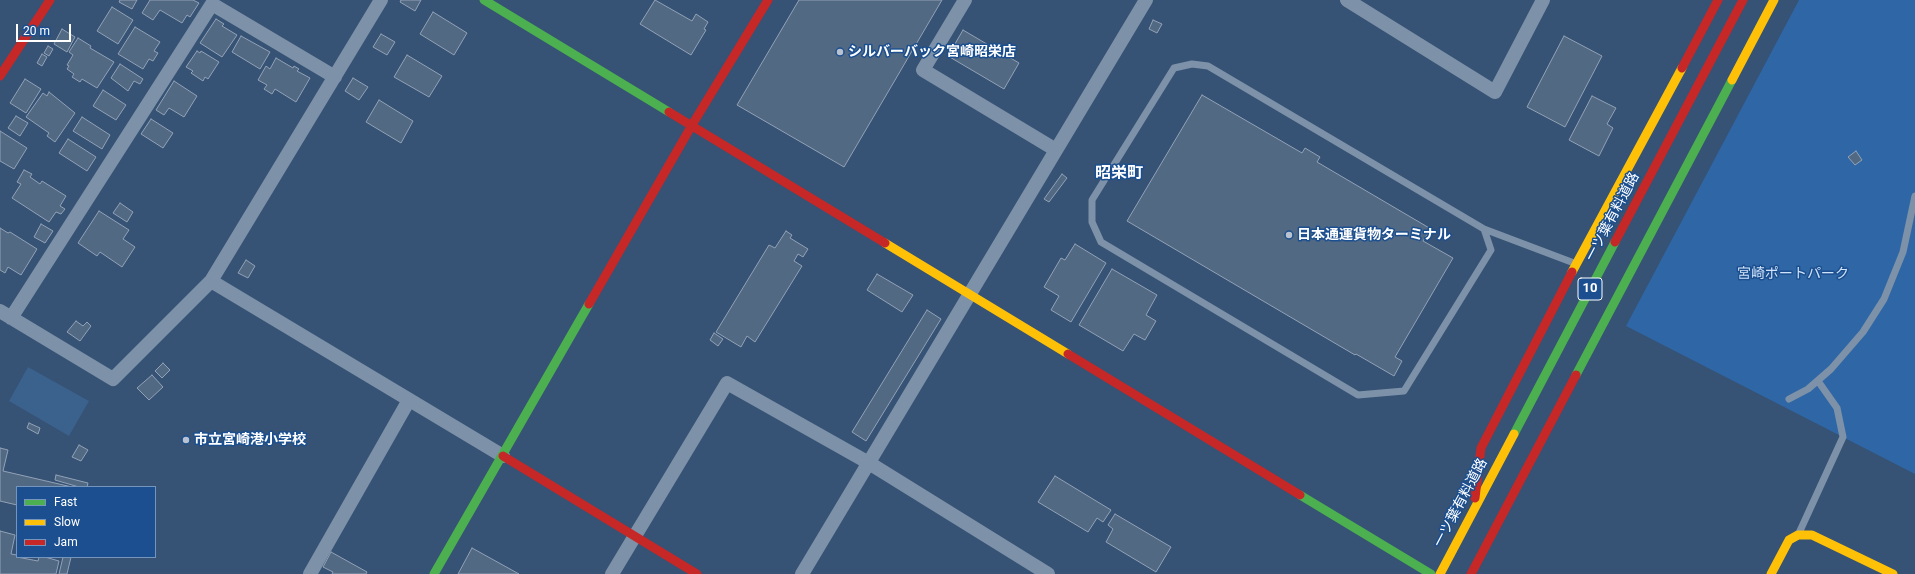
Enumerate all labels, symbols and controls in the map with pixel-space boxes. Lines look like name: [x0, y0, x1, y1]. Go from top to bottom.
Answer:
scale bar: [18, 16, 73, 42]
text: 20 m: [23, 24, 50, 38]
place label: シルバーバック宮崎昭栄店: [848, 44, 1016, 60]
marker: シルバーバック宮崎昭栄店: [835, 47, 845, 57]
district label: 昭栄町: [1095, 164, 1143, 184]
street label: 一ツ葉有料道路: [1583, 170, 1643, 264]
place label: 日本通運貨物ターミナル: [1297, 227, 1451, 243]
marker: 日本通運貨物ターミナル: [1284, 230, 1294, 240]
park label: 宮崎ポートパーク: [1737, 266, 1849, 282]
road number: 10: [1578, 278, 1602, 300]
place label: 市立宮崎港小学校: [194, 432, 306, 448]
marker: 市立宮崎港小学校: [181, 435, 191, 445]
street label: 一ツ葉有料道路: [1431, 456, 1491, 550]
legend: [16, 486, 156, 558]
text: Fast: [54, 495, 77, 509]
text: Slow: [54, 515, 80, 529]
text: Jam: [54, 535, 78, 549]

